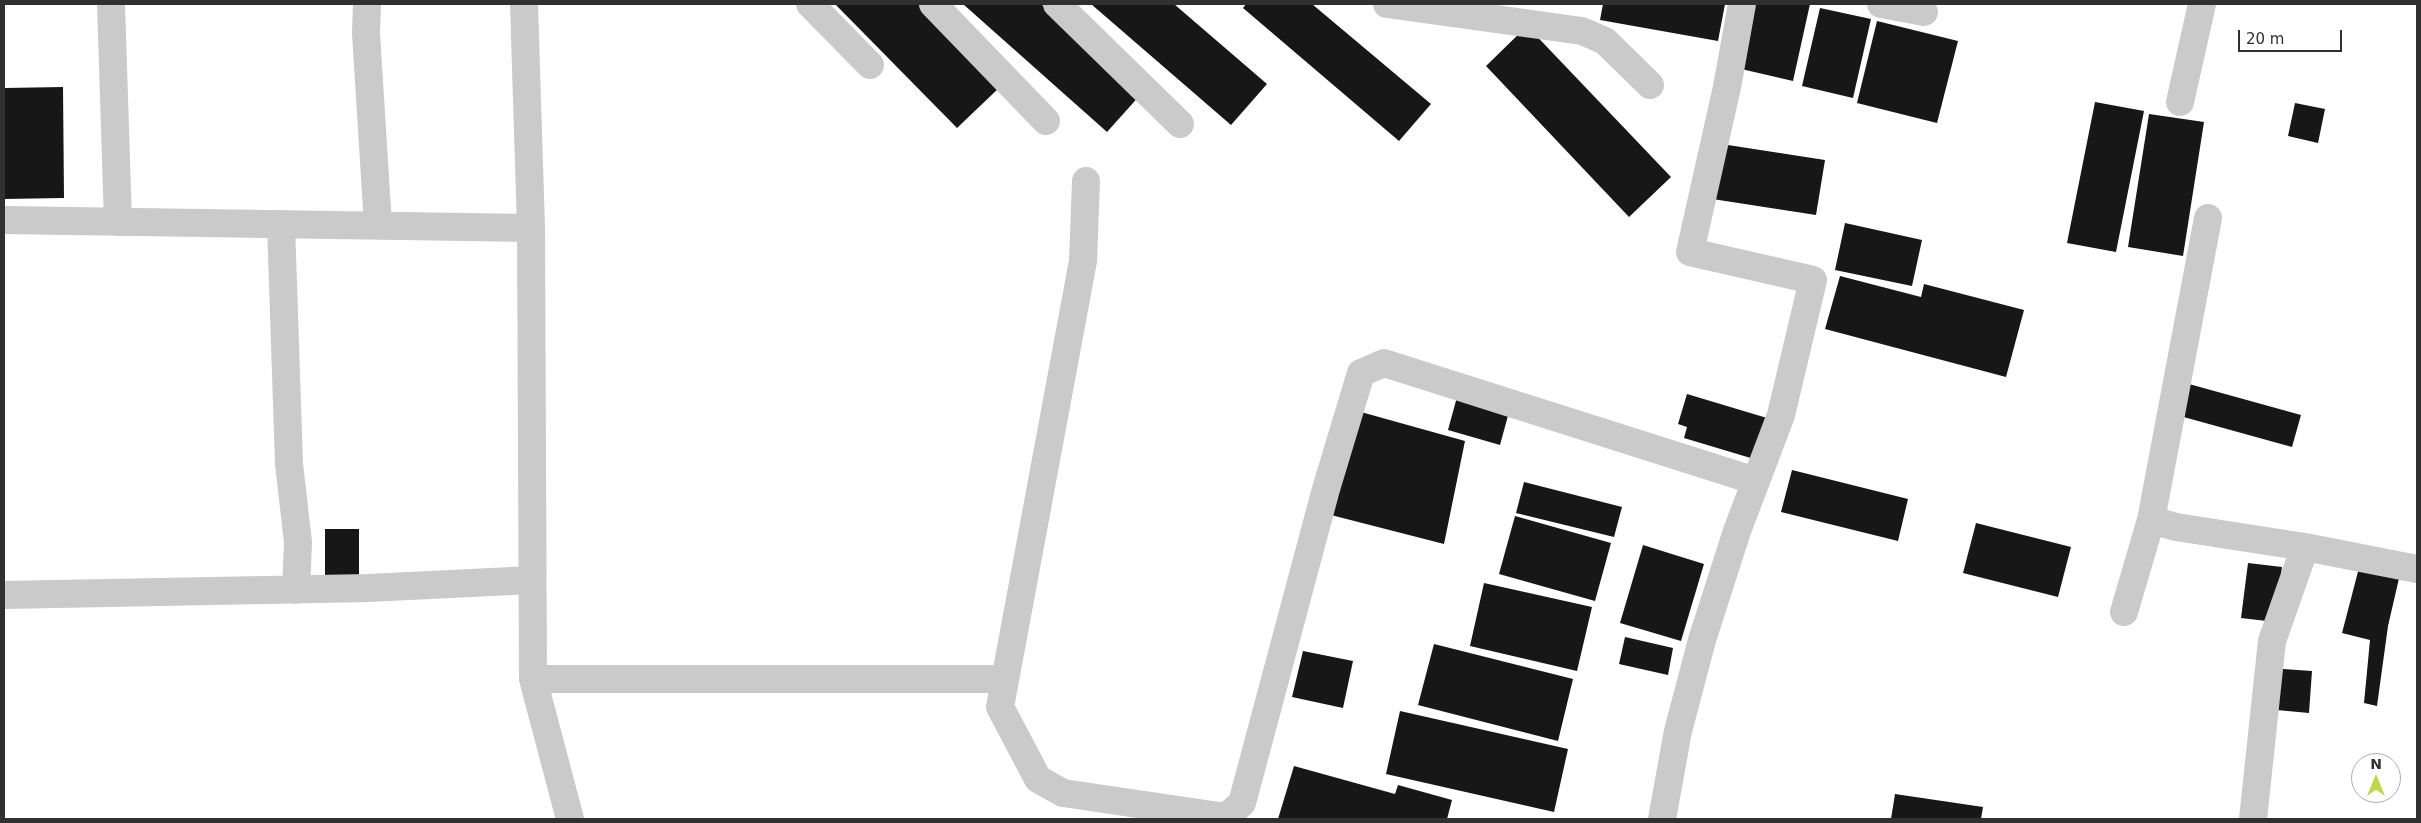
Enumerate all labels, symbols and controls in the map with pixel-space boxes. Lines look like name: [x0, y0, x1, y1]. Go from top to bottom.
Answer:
scale bar: [2241, 20, 2345, 52]
text: 20 m: [2246, 30, 2284, 48]
north arrow: [2351, 753, 2401, 803]
text: N: [2370, 756, 2382, 772]

